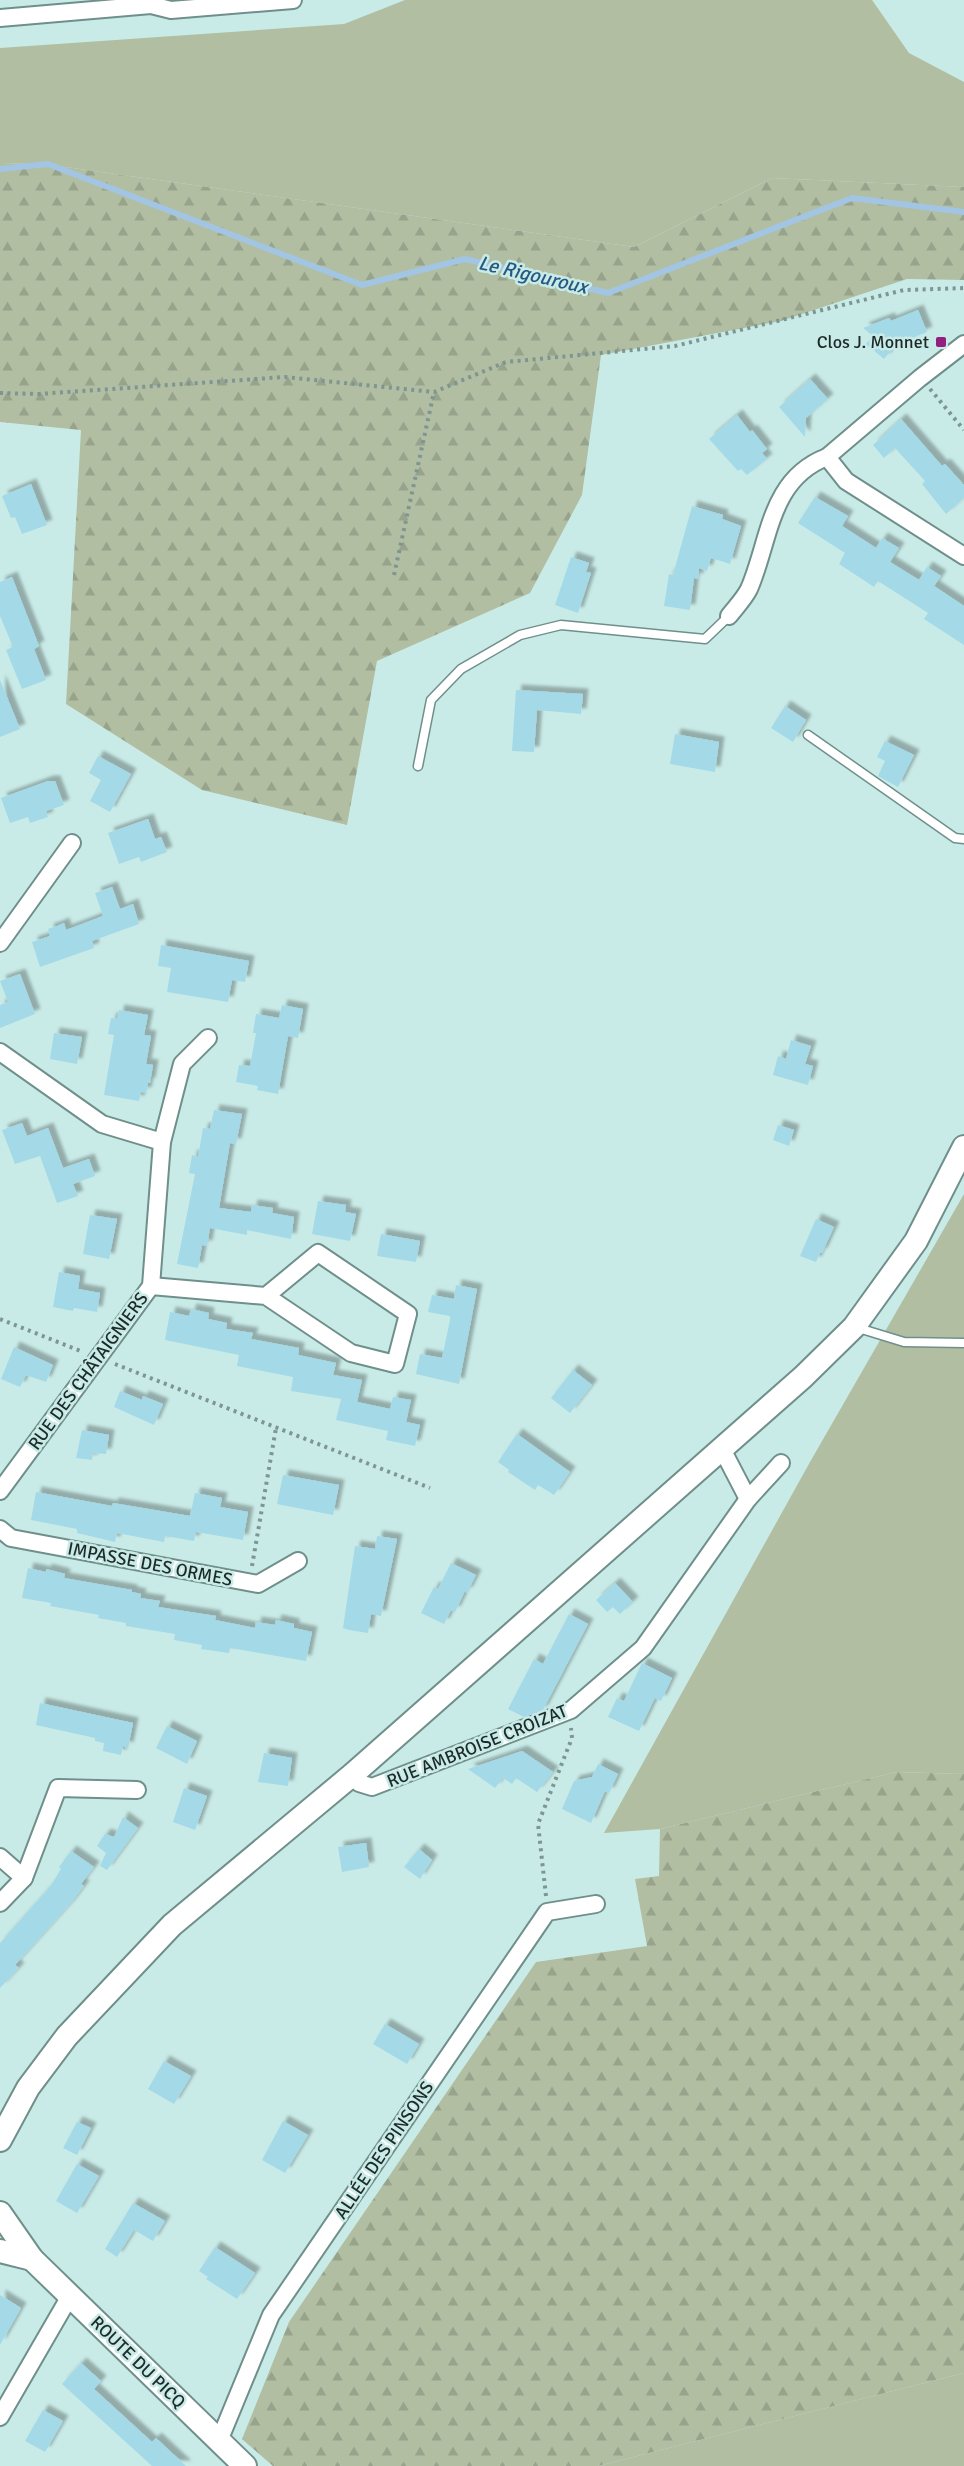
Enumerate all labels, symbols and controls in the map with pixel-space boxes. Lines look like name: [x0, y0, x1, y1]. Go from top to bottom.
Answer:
water label: Le Rigouroux: [476, 250, 592, 300]
place label: Clos J. Monnet: [817, 331, 929, 353]
marker: Clos J. Monnet: [934, 335, 948, 349]
street label: RUE DES CHÂTAIGNIERS: [23, 1288, 153, 1454]
street label: IMPASSE DES ORMES: [66, 1537, 234, 1591]
street label: RUE AMBROISE CROIZAT: [384, 1700, 570, 1792]
street label: ALLÉE DES PINSONS: [330, 2077, 438, 2223]
street label: ROUTE DU PICQ: [86, 2311, 190, 2413]

